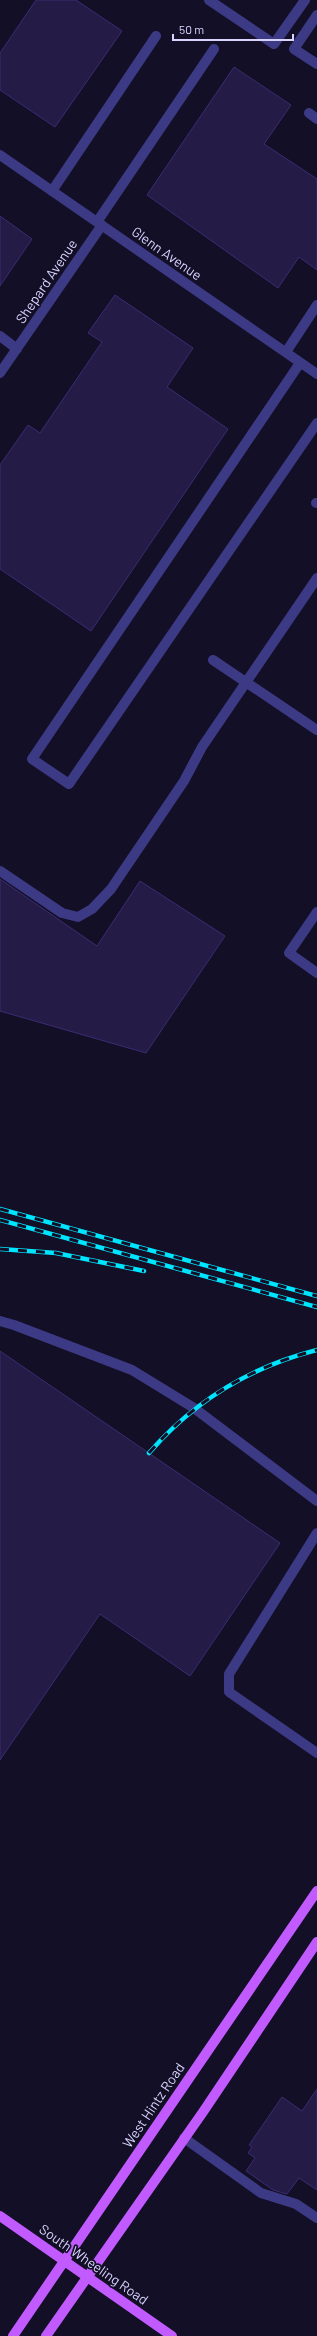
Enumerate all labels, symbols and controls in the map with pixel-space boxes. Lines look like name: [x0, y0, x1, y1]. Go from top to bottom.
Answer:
scale bar: [173, 16, 293, 42]
text: 50 m: [179, 22, 204, 36]
street label: Glenn Avenue: [129, 223, 205, 283]
street label: Shepard Avenue: [12, 236, 80, 326]
street label: West Hintz Road: [118, 2059, 188, 2151]
street label: South Wheeling Road: [36, 2220, 152, 2308]

